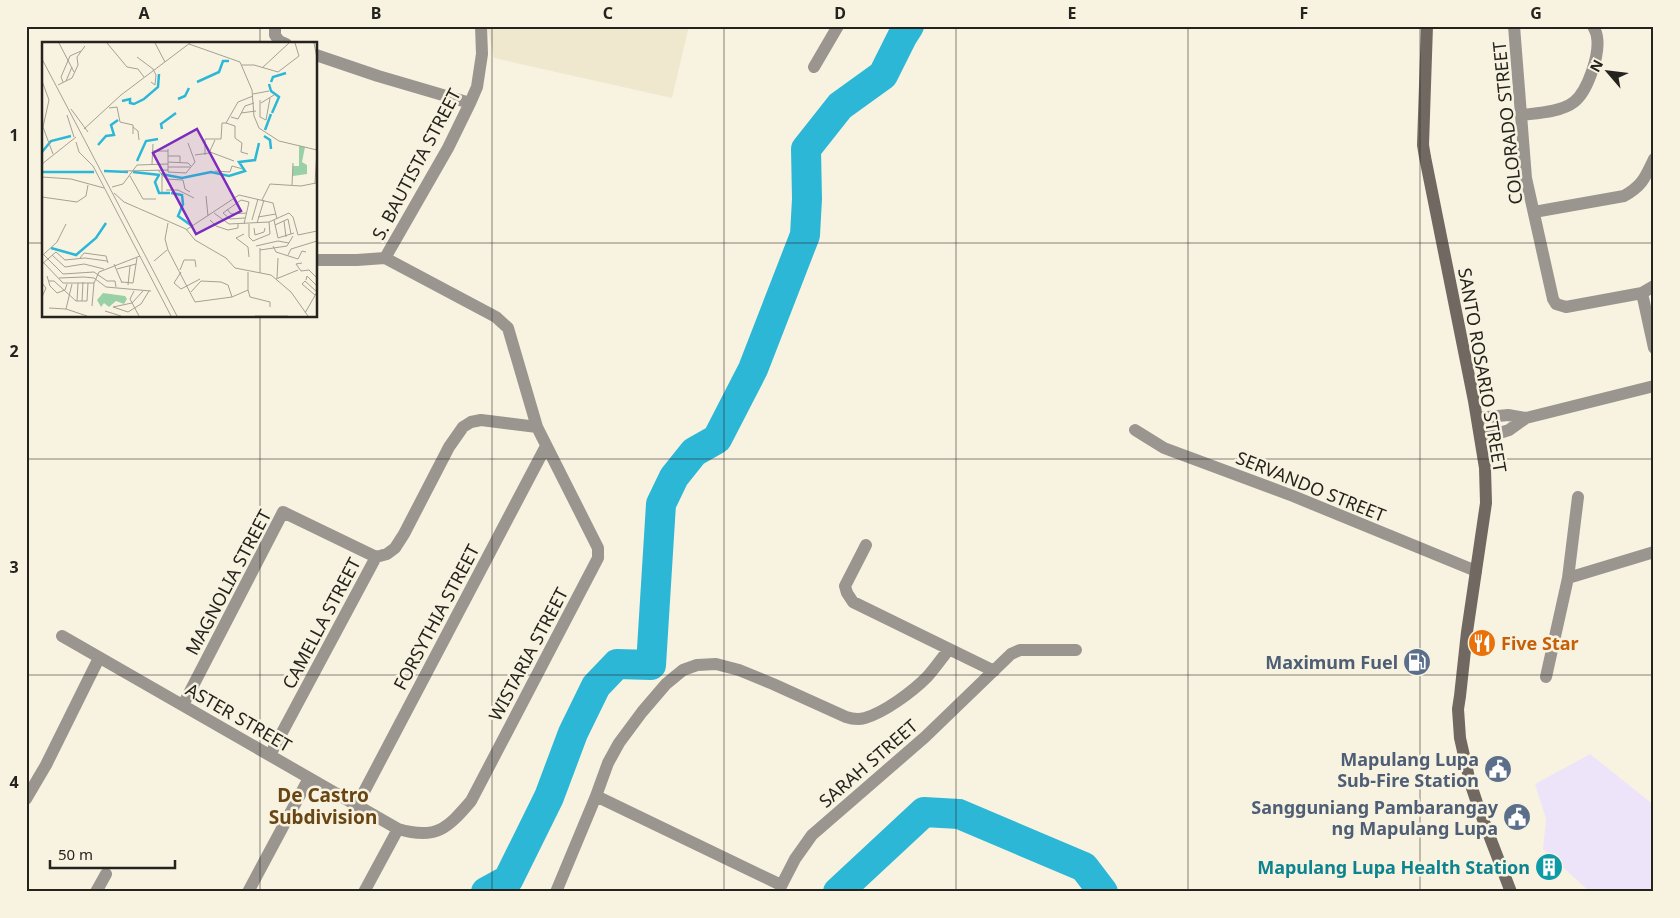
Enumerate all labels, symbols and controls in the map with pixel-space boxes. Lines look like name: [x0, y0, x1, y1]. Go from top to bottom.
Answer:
text: A: [138, 2, 150, 24]
text: B: [371, 2, 381, 24]
text: C: [603, 2, 613, 24]
text: D: [834, 2, 846, 24]
text: E: [1068, 2, 1077, 24]
text: F: [1300, 2, 1308, 24]
text: G: [1530, 2, 1542, 24]
street label: COLORADO STREET: [1487, 40, 1527, 206]
inset map: [42, 42, 318, 318]
north arrow: [1582, 48, 1632, 98]
text: N: [1585, 56, 1607, 75]
street label: S. BAUTISTA STREET: [366, 84, 466, 244]
text: 1: [9, 124, 19, 146]
street label: SANTO ROSARIO STREET: [1453, 266, 1513, 474]
text: 2: [9, 340, 19, 362]
street label: SERVANDO STREET: [1233, 445, 1389, 527]
street label: MAGNOLIA STREET: [180, 505, 276, 659]
street label: FORSYTHIA STREET: [388, 540, 484, 694]
street label: CAMELLA STREET: [276, 553, 366, 693]
text: 3: [9, 556, 19, 578]
street label: WISTARIA STREET: [483, 583, 573, 725]
restaurant icon: Five Star: [1467, 628, 1497, 658]
place label: Five Star: [1501, 631, 1579, 655]
fuel station icon: Maximum Fuel: [1402, 647, 1432, 677]
place label: Maximum Fuel: [1265, 650, 1398, 674]
street label: ASTER STREET: [182, 677, 296, 757]
street label: SARAH STREET: [814, 714, 922, 812]
place label: Mapulang Lupa Sub-Fire Station: [1337, 747, 1479, 792]
public building icon: Mapulang Lupa Sub-Fire Station: [1483, 754, 1513, 784]
text: 4: [9, 771, 19, 793]
district label: De Castro Subdivision: [269, 782, 377, 830]
place label: Sangguniang Pambarangay ng Mapulang Lupa: [1251, 795, 1499, 840]
public building icon: Sangguniang Pambarangay ng Mapulang Lupa: [1502, 802, 1532, 832]
scale bar: [50, 838, 175, 870]
text: 50 m: [58, 844, 93, 864]
building icon: Mapulang Lupa Health Station: [1534, 852, 1564, 882]
place label: Mapulang Lupa Health Station: [1257, 855, 1530, 879]

